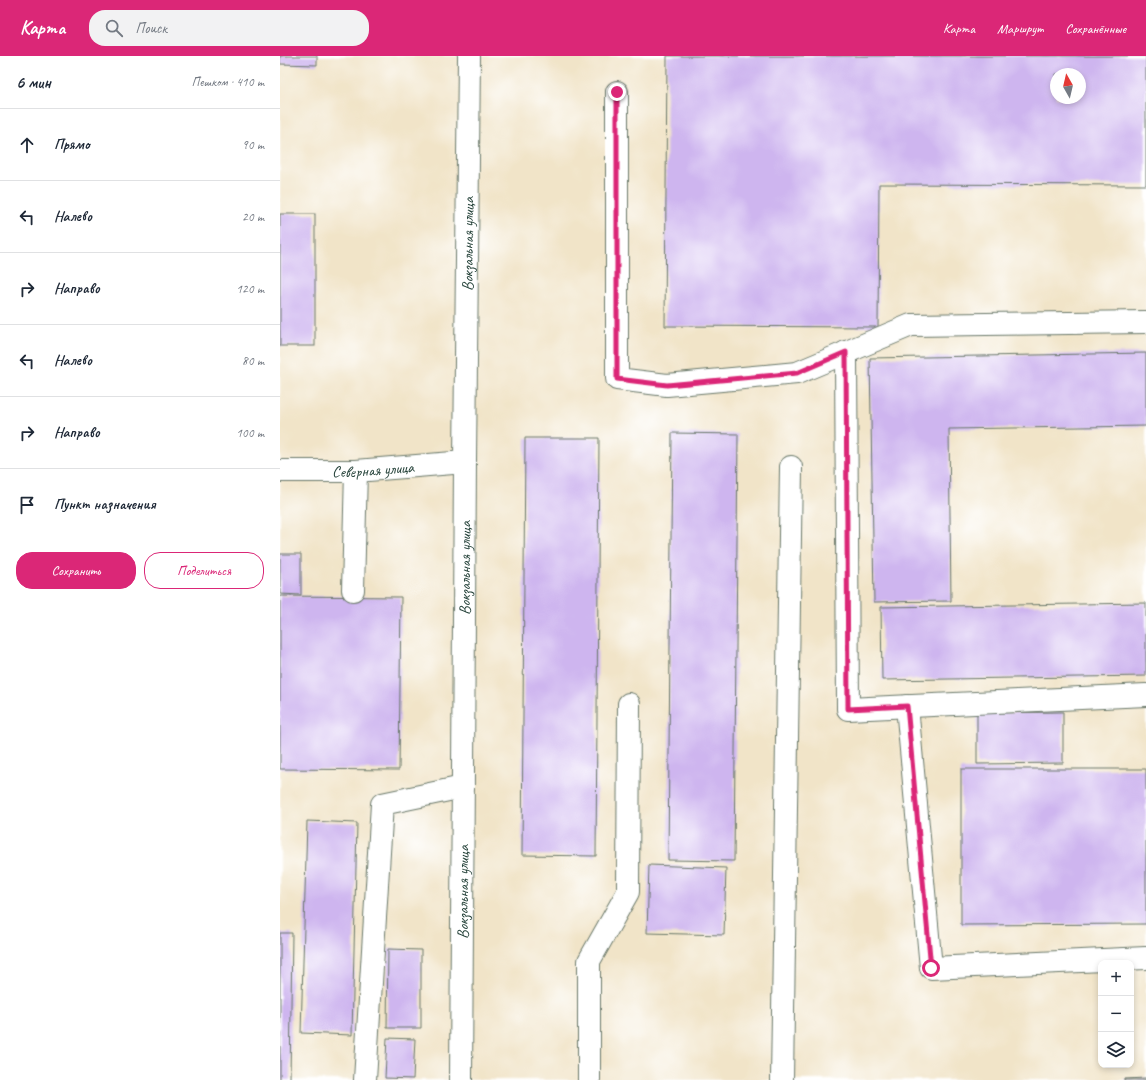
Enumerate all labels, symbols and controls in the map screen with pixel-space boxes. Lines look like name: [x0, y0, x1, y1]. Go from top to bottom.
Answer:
search box: [89, 10, 369, 46]
text: Карта: [20, 16, 65, 40]
icon: search: [103, 17, 125, 39]
text: Поиск: [135, 19, 167, 38]
text: Карта: [943, 20, 975, 37]
text: Маршрут: [997, 20, 1043, 37]
text: Сохранённые: [1065, 20, 1126, 37]
north arrow: [1050, 68, 1086, 104]
text: 6 мин: [16, 72, 51, 93]
text: Пешком · 410 m: [191, 74, 264, 90]
route end: [608, 83, 626, 101]
icon: ahead: [16, 134, 38, 156]
text: Прямо: [54, 135, 90, 154]
text: 90 m: [242, 137, 264, 153]
street label: Вокзальная улица: [458, 196, 479, 291]
icon: left: [16, 206, 38, 228]
text: Налево: [54, 207, 92, 226]
text: 20 m: [242, 209, 264, 225]
icon: right: [16, 278, 38, 300]
text: Направо: [54, 279, 100, 298]
text: 120 m: [236, 281, 264, 297]
icon: left: [16, 350, 38, 372]
text: Налево: [54, 351, 92, 370]
text: 80 m: [242, 353, 264, 369]
icon: right: [16, 422, 38, 444]
text: Направо: [54, 423, 100, 442]
text: 100 m: [236, 425, 264, 441]
street label: Северная улица: [332, 457, 416, 482]
icon: arrive: [16, 494, 38, 516]
text: Пункт назначения: [54, 495, 156, 514]
street label: Вокзальная улица: [455, 520, 476, 615]
button: Сохранить: [16, 552, 136, 589]
button: Поделиться: [144, 552, 264, 589]
street label: Вокзальная улица: [453, 844, 474, 939]
route start: [922, 959, 940, 977]
map controls: [1098, 960, 1134, 1068]
button: +: [1098, 960, 1134, 996]
button: −: [1098, 996, 1134, 1032]
button: layers: [1098, 1032, 1134, 1068]

